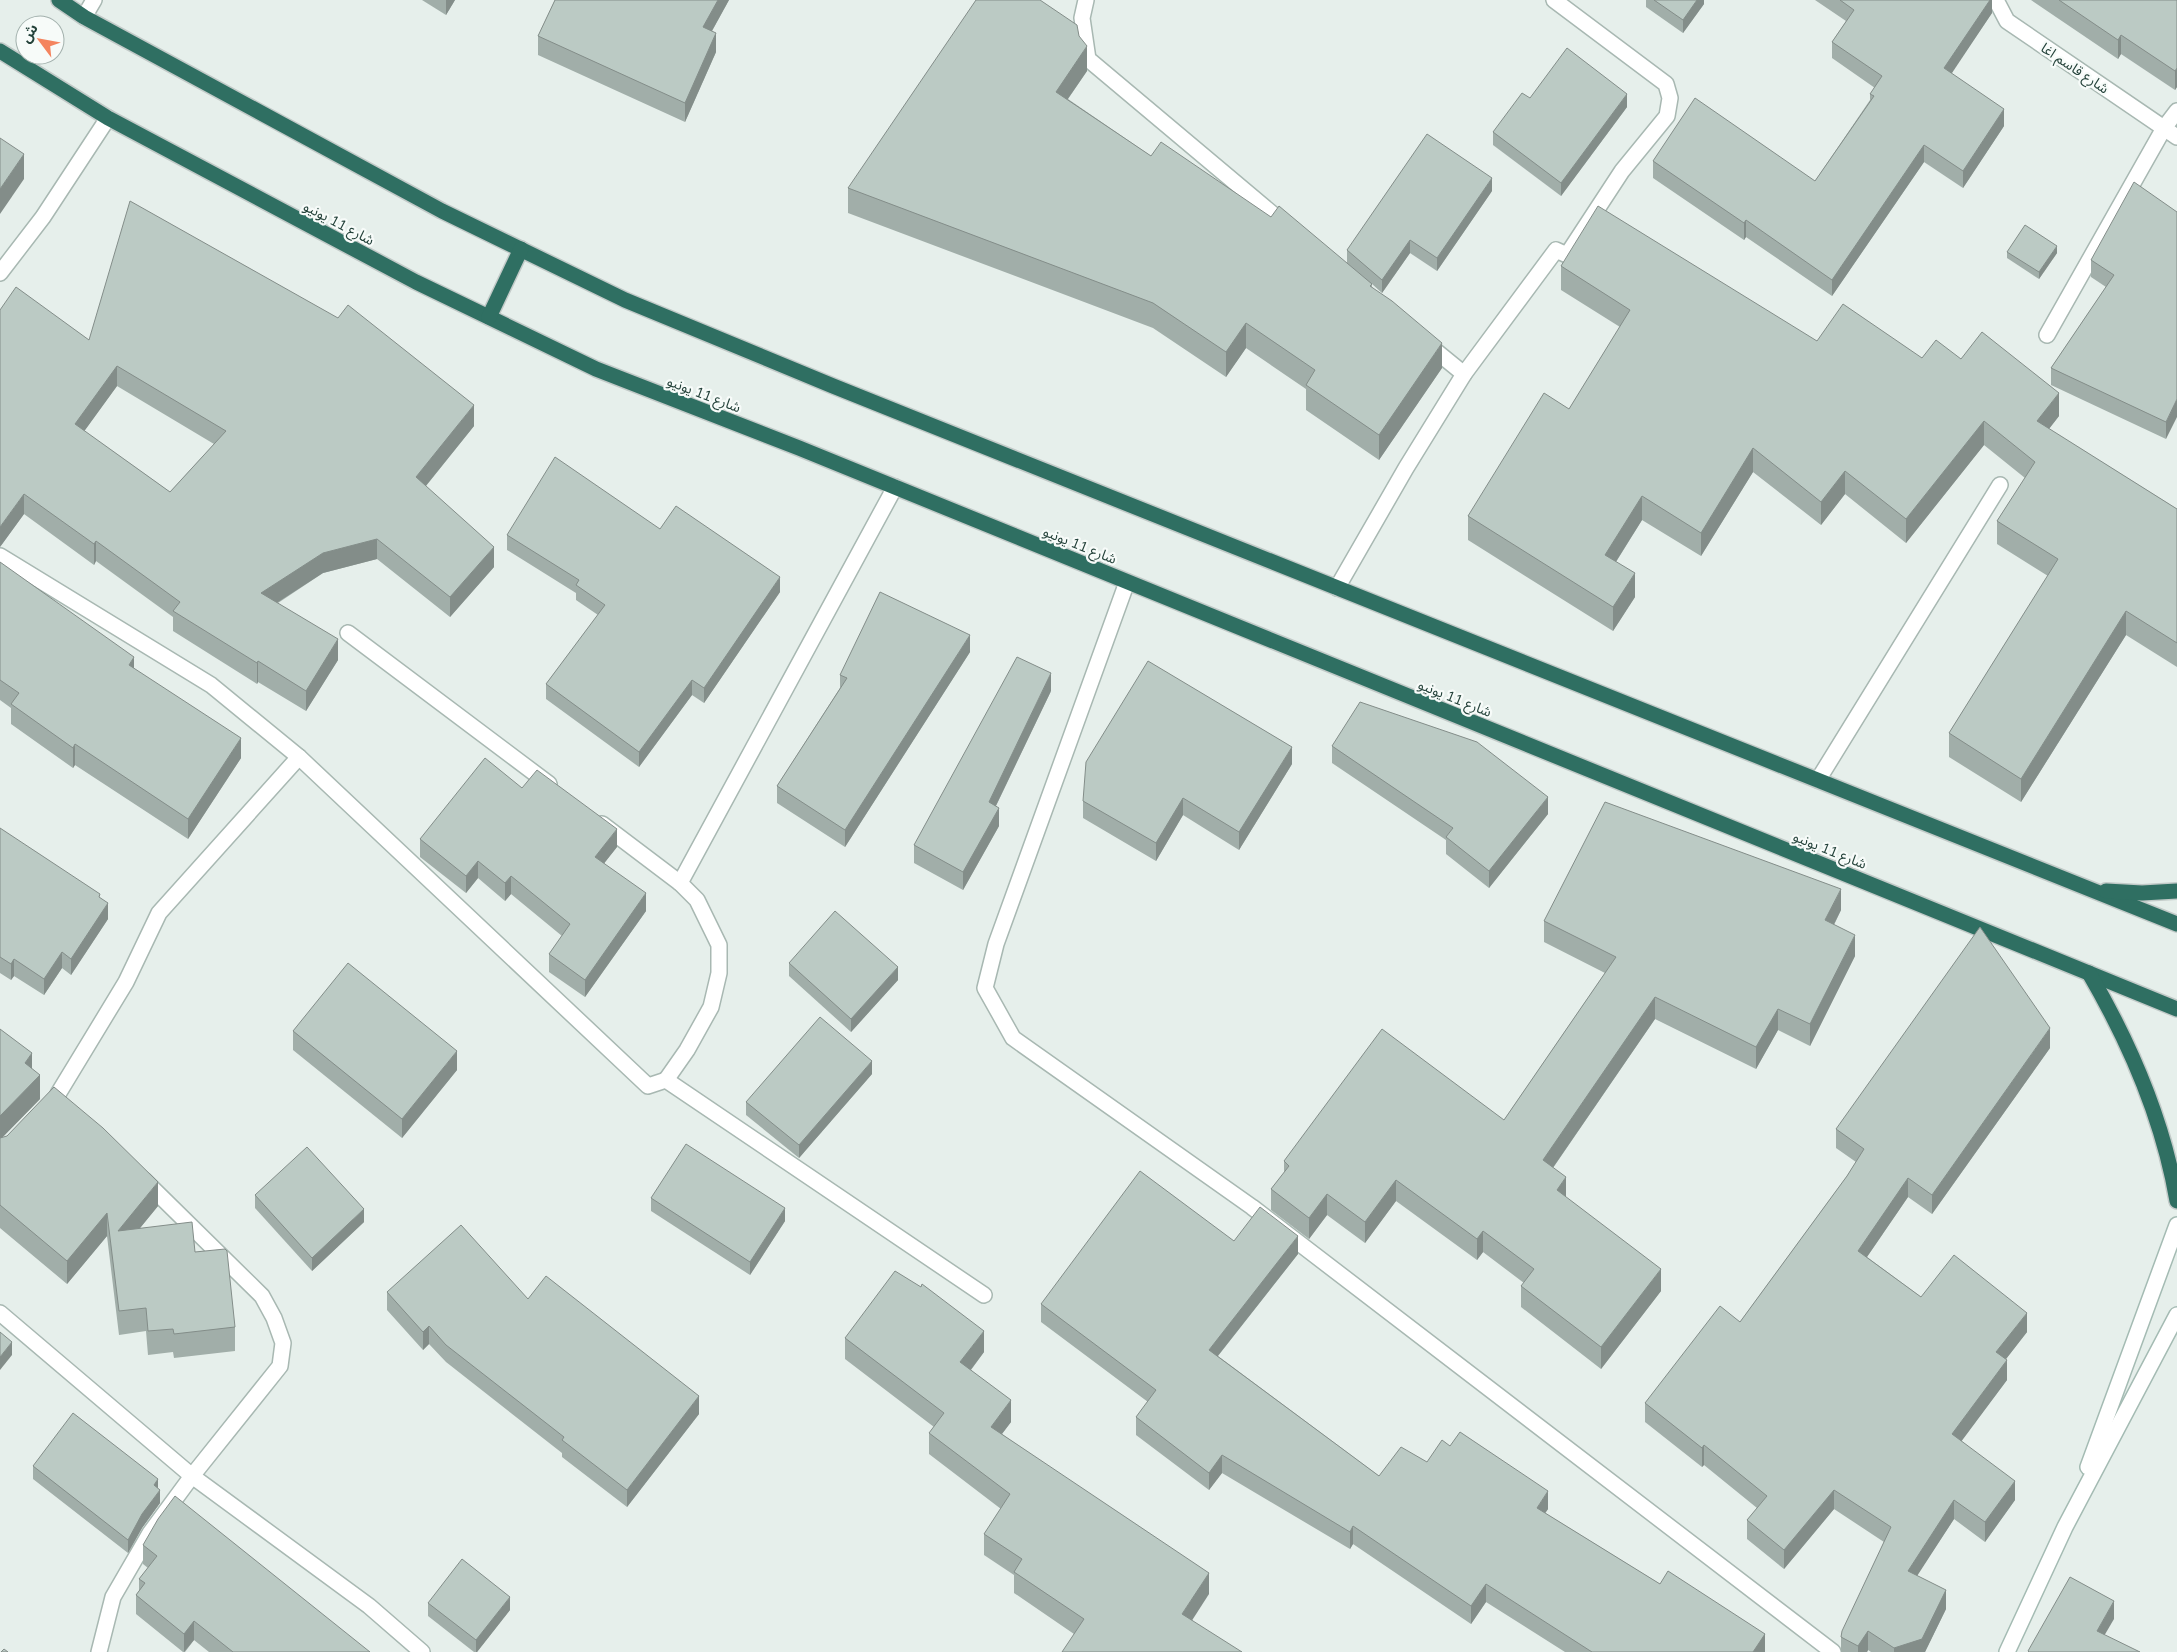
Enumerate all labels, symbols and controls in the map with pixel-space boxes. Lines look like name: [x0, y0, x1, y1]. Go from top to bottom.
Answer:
north arrow: [15, 15, 65, 65]
text: ش: [16, 20, 42, 46]
street label: شارع قاسم اغا: [2036, 39, 2112, 99]
street label: شارع 11 يونيو: [299, 197, 378, 251]
street label: شارع 11 يونيو: [664, 372, 744, 418]
street label: شارع 11 يونيو: [1040, 522, 1119, 570]
street label: شارع 11 يونيو: [1415, 675, 1494, 723]
street label: شارع 11 يونيو: [1790, 827, 1869, 875]

